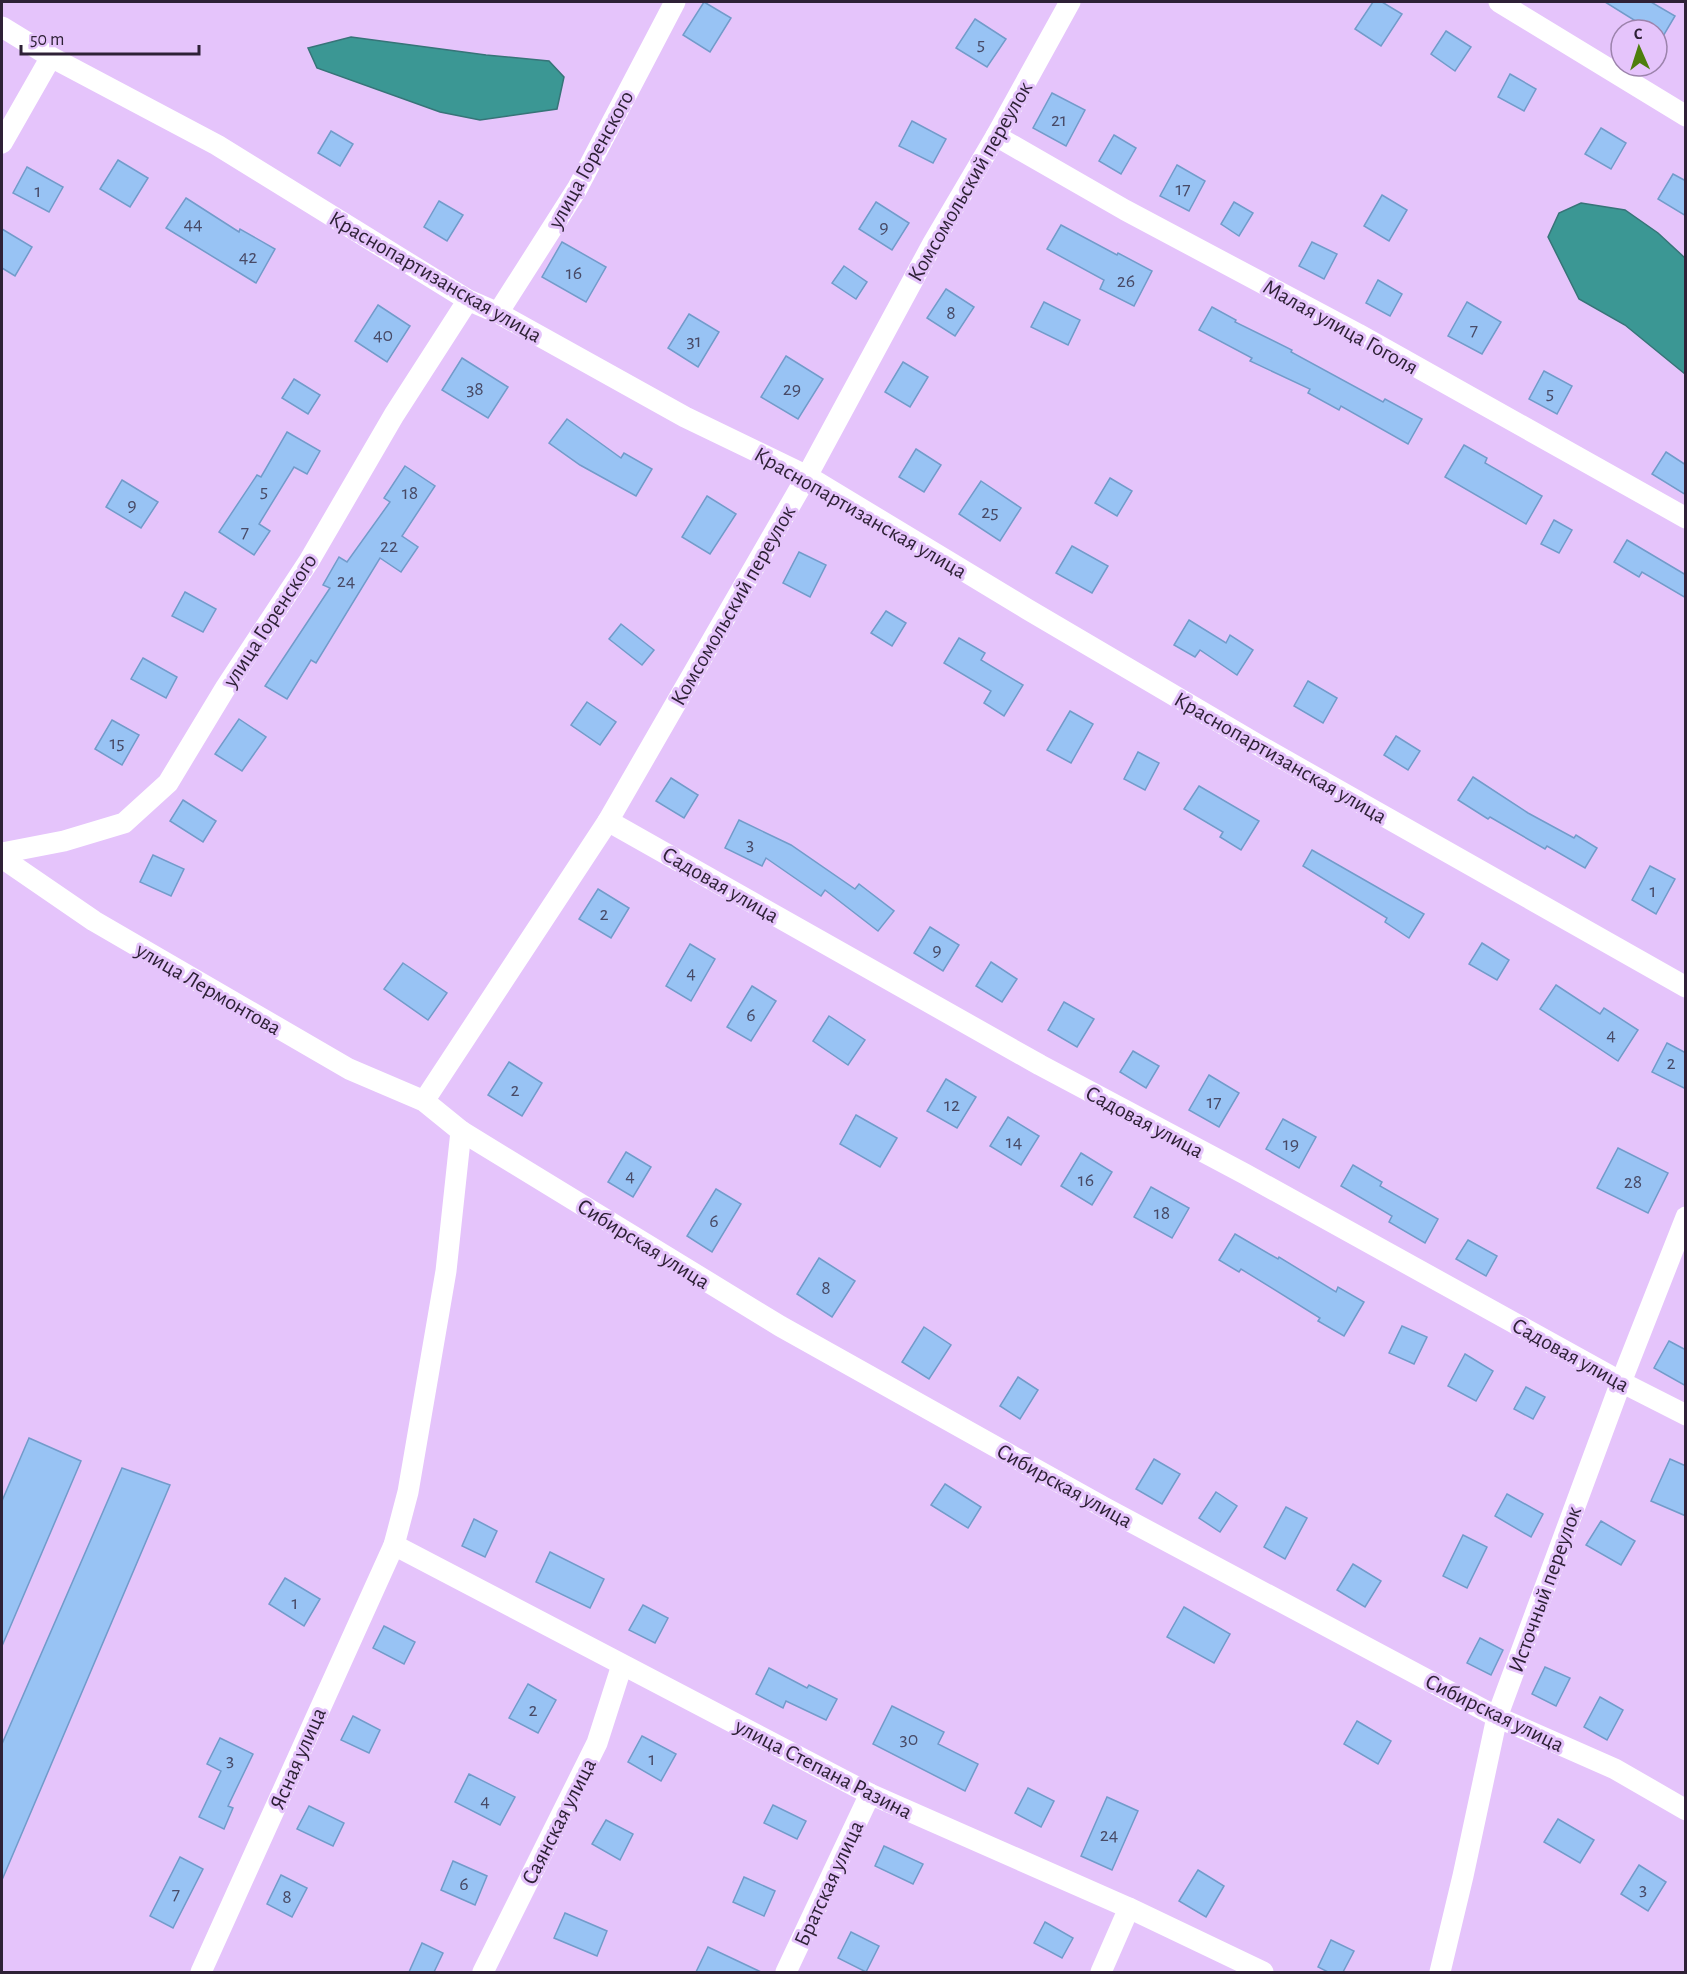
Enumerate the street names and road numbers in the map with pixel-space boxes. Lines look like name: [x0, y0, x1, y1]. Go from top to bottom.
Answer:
street label: Комсомольский переулок: [904, 78, 1036, 285]
street label: улица Горенского: [544, 87, 638, 233]
street label: Краснопартизанская улица: [325, 207, 546, 347]
street label: Малая улица Гоголя: [1259, 275, 1422, 379]
street label: Краснопартизанская улица: [750, 443, 971, 583]
street label: Комсомольский переулок: [667, 502, 799, 709]
street label: улица Горенского: [218, 550, 321, 692]
street label: Краснопартизанская улица: [1170, 688, 1391, 828]
street label: Садовая улица: [659, 843, 782, 927]
street label: улица Лермонтова: [131, 938, 285, 1039]
street label: Садовая улица: [1082, 1082, 1207, 1162]
street label: Сибирская улица: [573, 1194, 713, 1293]
street label: Садовая улица: [1508, 1314, 1633, 1396]
street label: Сибирская улица: [993, 1440, 1136, 1532]
street label: Источный переулок: [1505, 1503, 1585, 1675]
street label: Сибирская улица: [1422, 1670, 1567, 1756]
street label: Ясная улица: [266, 1704, 330, 1813]
street label: улица Степана Разина: [731, 1714, 916, 1823]
street label: Саянская улица: [518, 1755, 600, 1888]
street label: Братская улица: [790, 1817, 868, 1950]

